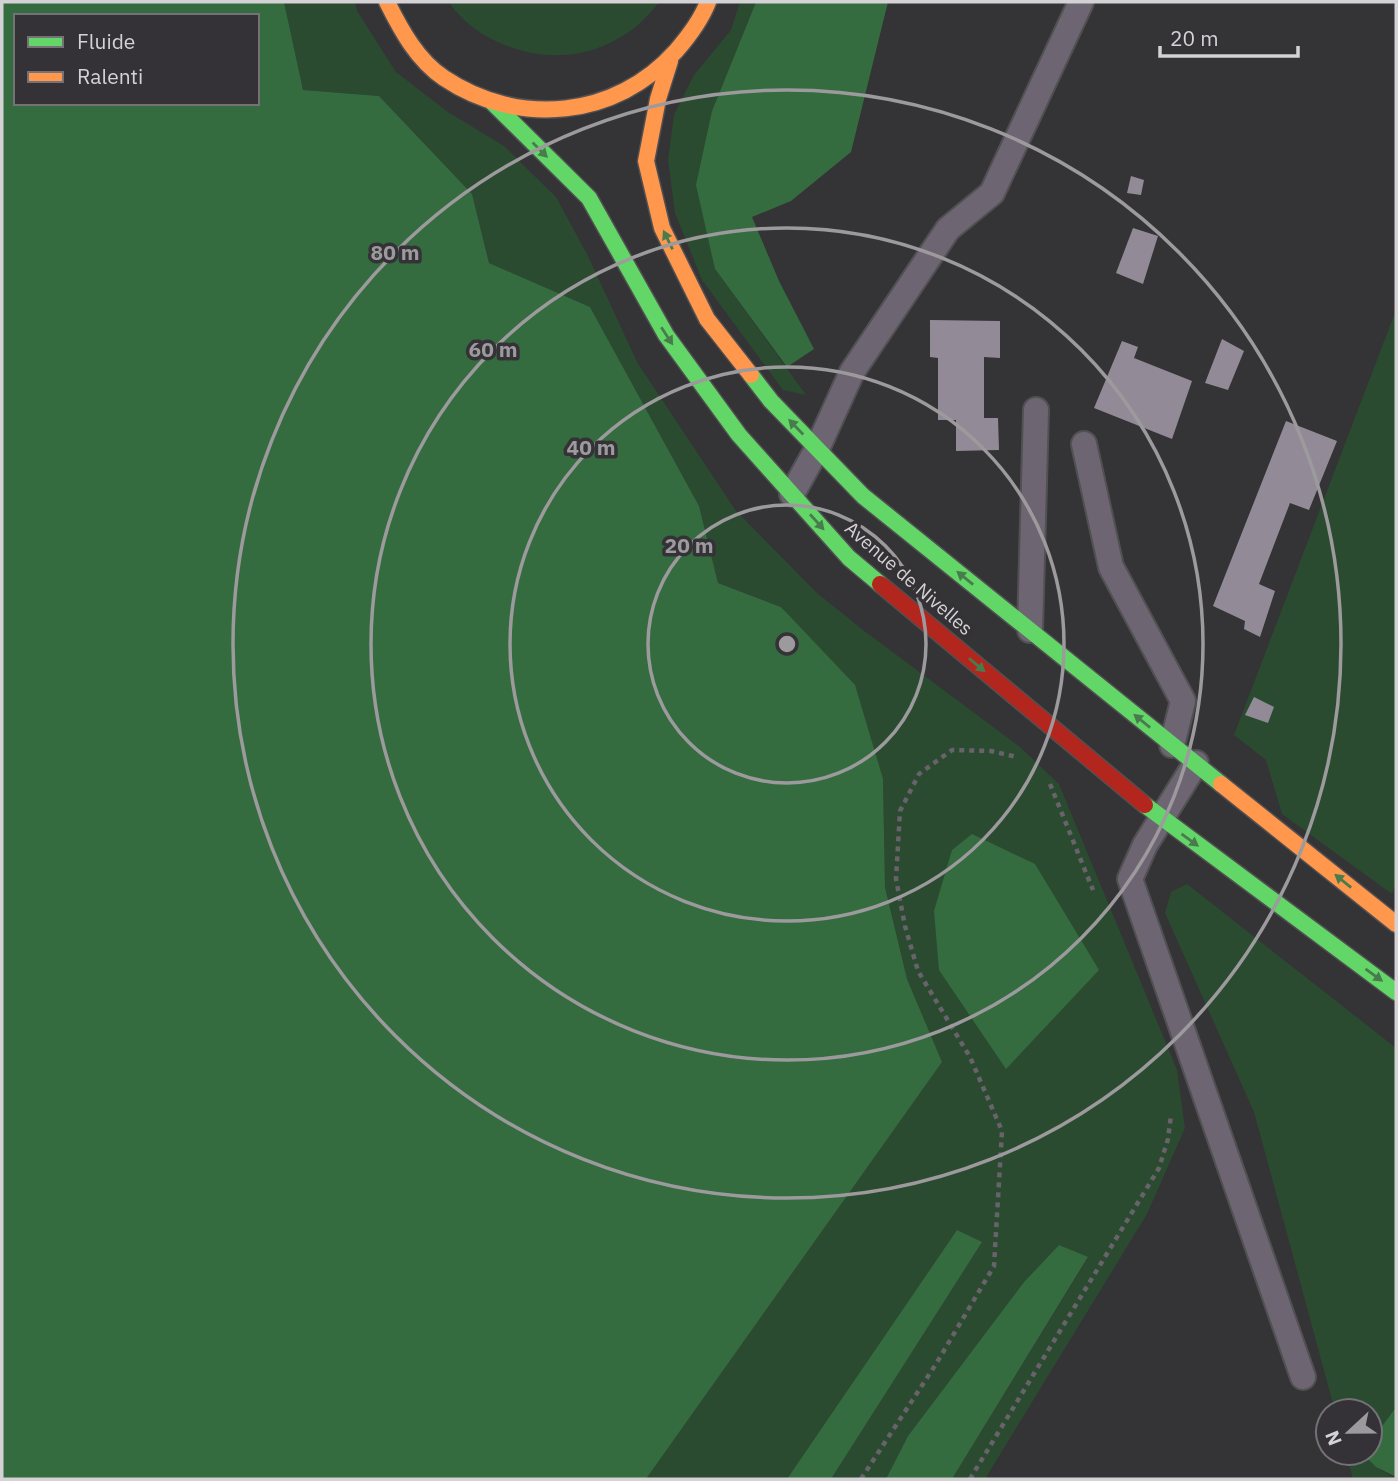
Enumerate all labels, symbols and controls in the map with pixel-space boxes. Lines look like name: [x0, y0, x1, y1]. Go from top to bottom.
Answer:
legend: [14, 14, 259, 105]
scale bar: [1160, 14, 1298, 58]
text: 20 m: [1170, 24, 1219, 52]
text: Fluide: [77, 27, 135, 55]
text: Ralenti: [77, 62, 143, 90]
one-way arrow: [532, 141, 548, 158]
one-way arrow: [663, 230, 674, 250]
text: 80 m: [371, 238, 419, 266]
one-way arrow: [661, 327, 674, 346]
text: 60 m: [469, 335, 517, 363]
one-way arrow: [788, 419, 804, 436]
text: 40 m: [567, 433, 615, 461]
one-way arrow: [809, 513, 825, 530]
street label: Avenue de Nivelles: [840, 516, 978, 640]
text: 20 m: [665, 531, 713, 559]
one-way arrow: [957, 571, 974, 586]
centre of rings: [775, 632, 799, 656]
one-way arrow: [968, 657, 986, 673]
one-way arrow: [1134, 713, 1152, 728]
one-way arrow: [1181, 833, 1200, 847]
one-way arrow: [1334, 875, 1352, 889]
one-way arrow: [1365, 968, 1383, 982]
north arrow: [1314, 1397, 1384, 1467]
text: N: [1320, 1427, 1347, 1449]

